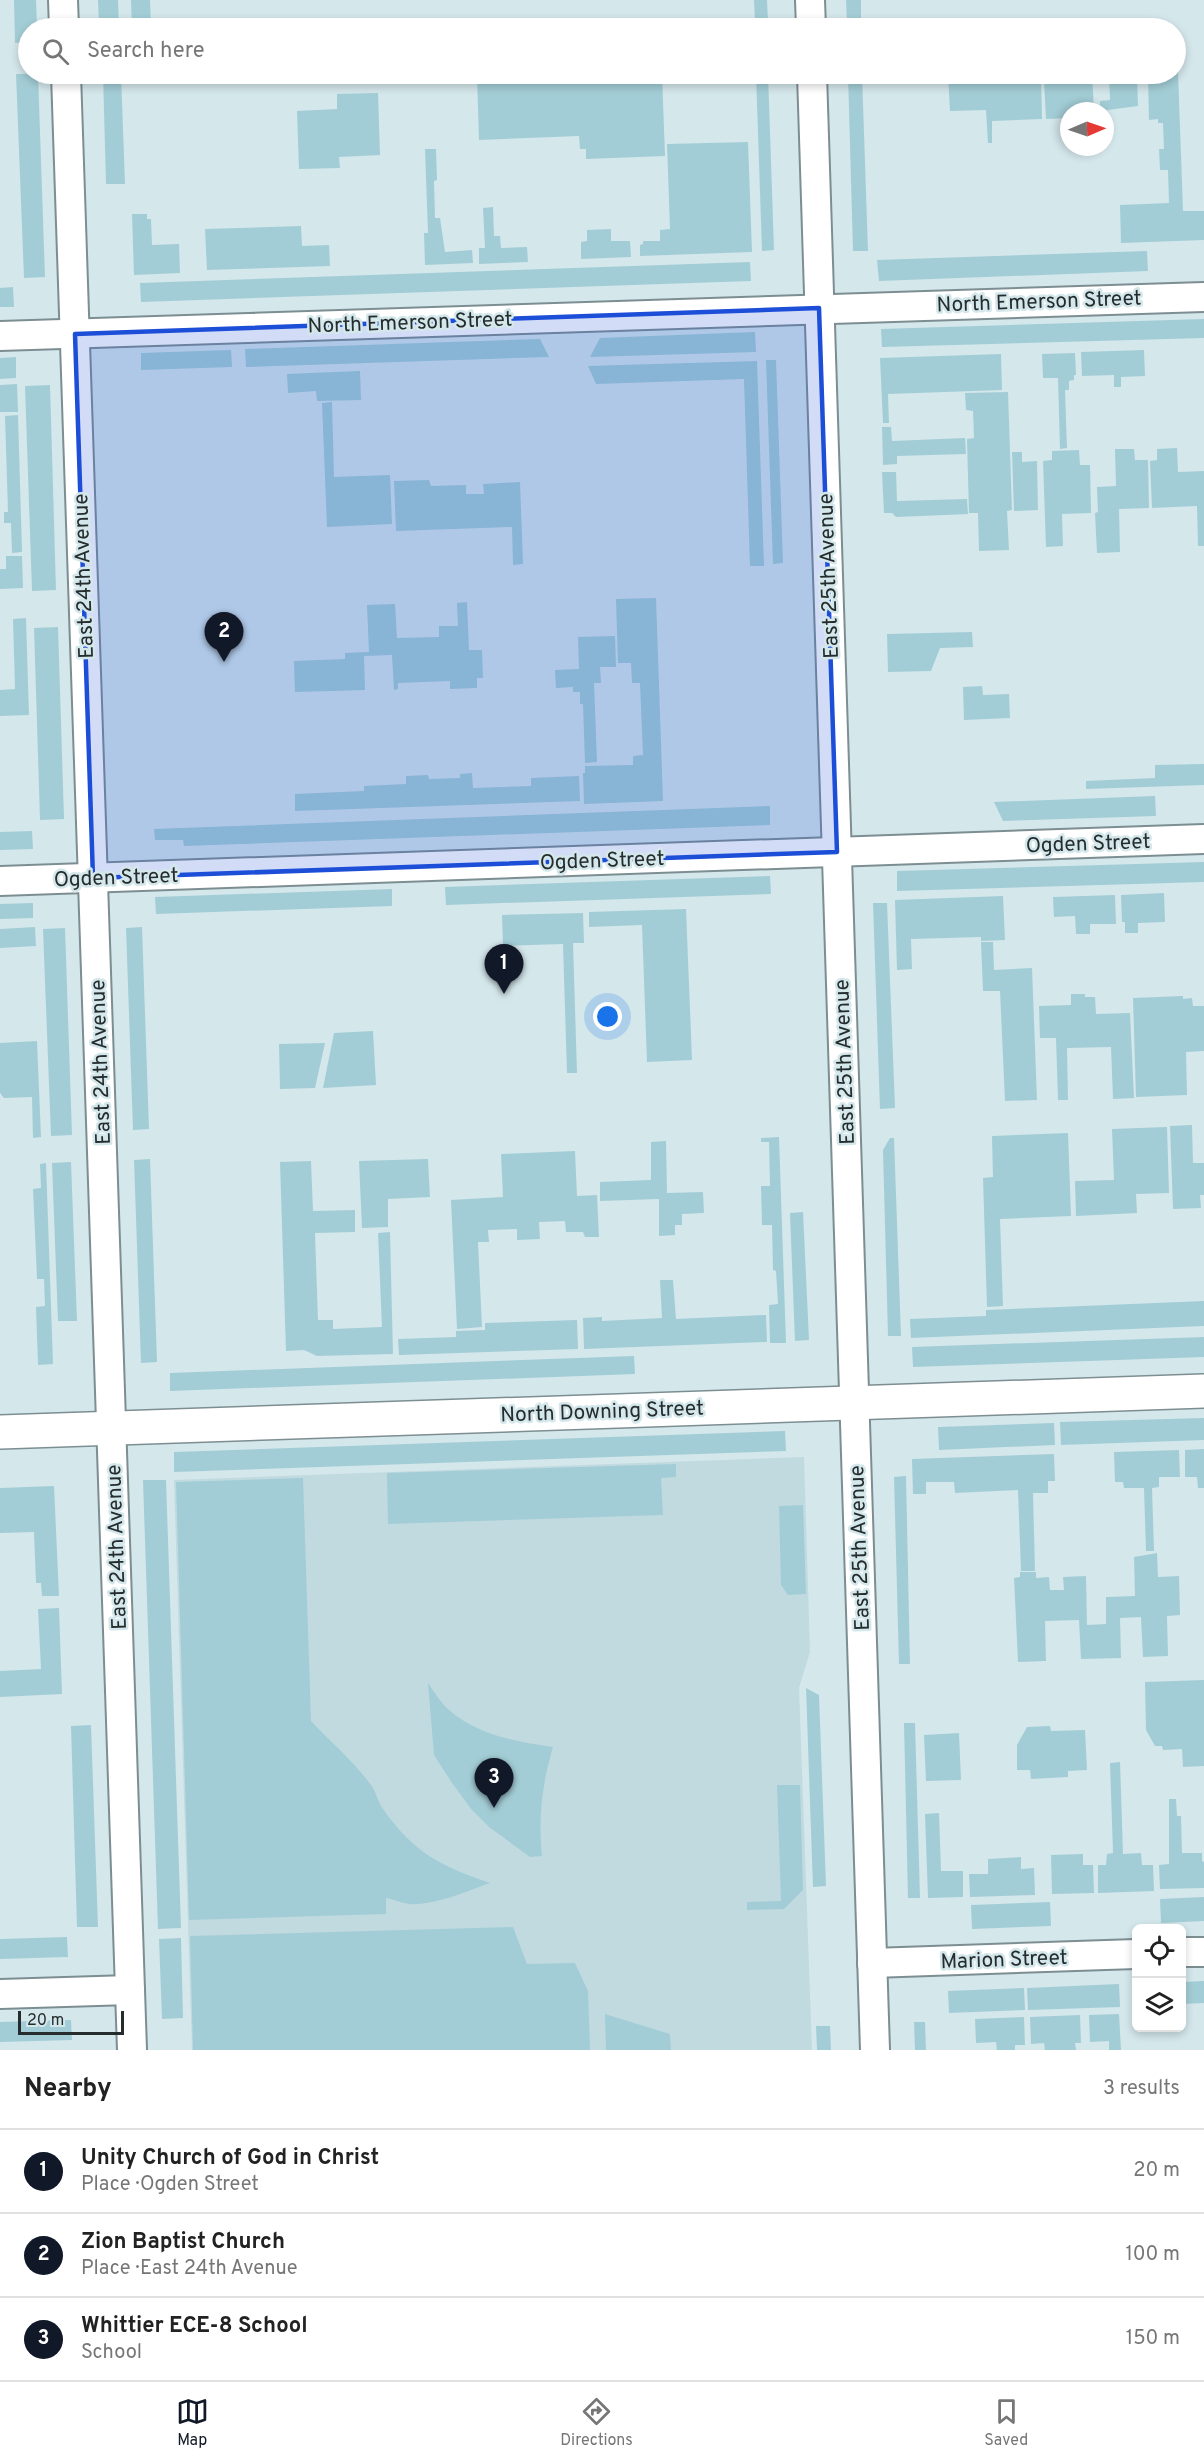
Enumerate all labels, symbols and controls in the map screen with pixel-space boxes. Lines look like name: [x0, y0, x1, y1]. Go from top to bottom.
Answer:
search box: [18, 18, 1186, 84]
icon: search: [39, 35, 72, 68]
text: Search here: [87, 38, 205, 65]
north arrow: [1060, 102, 1114, 156]
street label: North Emerson Street: [936, 285, 1142, 320]
street label: North Emerson Street: [307, 306, 513, 341]
street label: East 24th Avenue: [68, 493, 101, 659]
street label: East 25th Avenue: [813, 493, 846, 659]
pin: 2: [204, 612, 244, 662]
street label: Ogden Street: [1025, 829, 1151, 860]
street label: Ogden Street: [539, 846, 665, 877]
street label: Ogden Street: [53, 863, 179, 894]
pin: 1: [484, 944, 524, 994]
street label: East 24th Avenue: [85, 979, 118, 1145]
street label: East 25th Avenue: [829, 979, 862, 1145]
your location: [593, 1002, 622, 1031]
street label: North Downing Street: [500, 1395, 704, 1430]
street label: East 24th Avenue: [101, 1464, 134, 1630]
street label: East 25th Avenue: [844, 1465, 877, 1631]
pin: 3: [474, 1758, 514, 1808]
map controls: [1132, 1924, 1186, 2032]
button: locate: [1132, 1924, 1186, 1978]
street label: Marion Street: [940, 1945, 1068, 1976]
button: layers: [1132, 1978, 1186, 2032]
scale bar: [18, 2008, 124, 2036]
text: 20 m: [27, 2011, 64, 2031]
text: Nearby: [24, 2073, 112, 2106]
text: 3 results: [1103, 2076, 1180, 2102]
text: Unity Church of God in Christ: [81, 2145, 379, 2172]
text: 1: [40, 2158, 48, 2184]
text: 20 m: [1133, 2158, 1180, 2184]
text: Place · Ogden Street: [81, 2172, 259, 2198]
text: Zion Baptist Church: [81, 2229, 285, 2256]
text: 2: [37, 2242, 50, 2268]
text: 100 m: [1125, 2242, 1180, 2268]
text: Place · East 24th Avenue: [81, 2256, 297, 2282]
text: Whittier ECE-8 School: [81, 2313, 308, 2340]
text: 3: [38, 2326, 50, 2352]
text: 150 m: [1126, 2326, 1180, 2352]
text: School: [81, 2340, 142, 2366]
tab: Map: [176, 2395, 209, 2451]
tab: Directions: [560, 2395, 633, 2451]
tab: Saved: [984, 2395, 1028, 2451]

